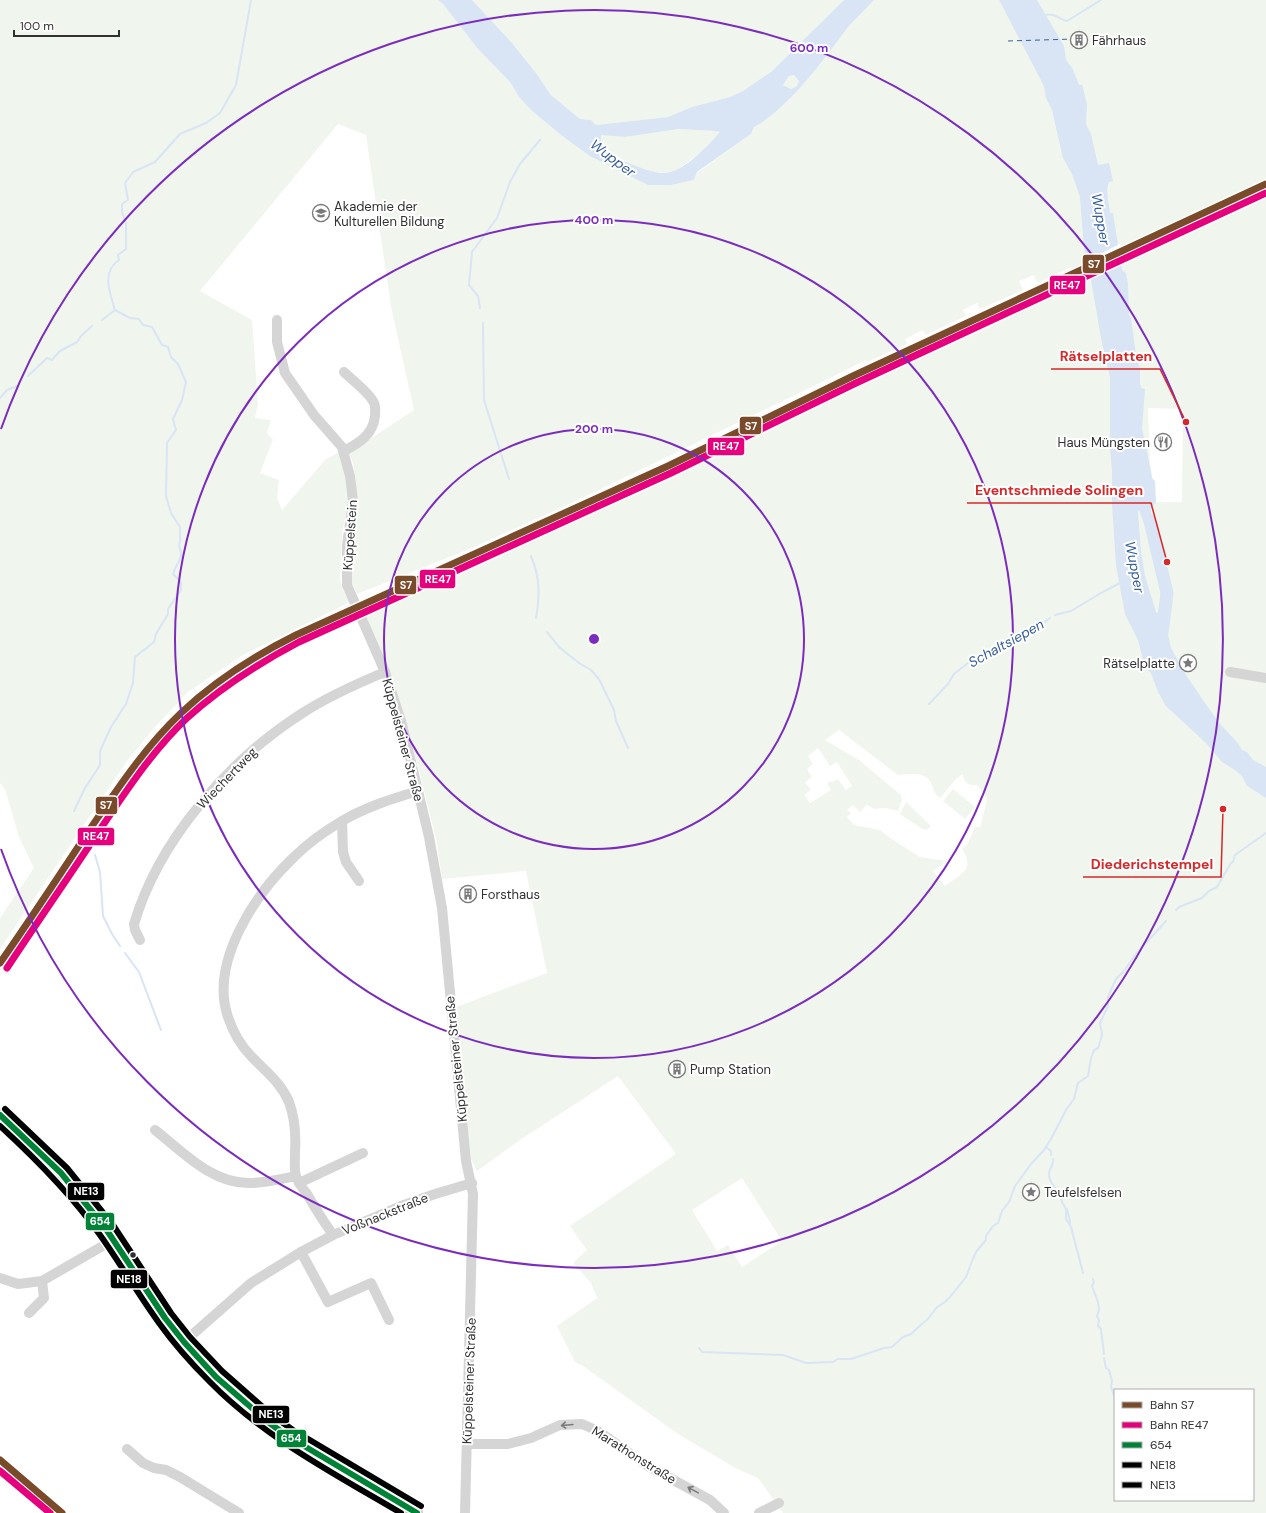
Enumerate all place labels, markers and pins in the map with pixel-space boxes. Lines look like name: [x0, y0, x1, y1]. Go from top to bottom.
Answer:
building icon: Fährhaus: [1069, 30, 1089, 50]
place label: Fährhaus: [1092, 32, 1146, 49]
place label: Akademie der Kulturellen Bildung: [334, 198, 445, 230]
school or university icon: Akademie der Kulturellen Bildung: [311, 203, 331, 223]
callout: Rätselplatten: [1051, 343, 1160, 369]
restaurant icon: Haus Müngsten: [1153, 432, 1173, 452]
place label: Haus Müngsten: [1058, 434, 1150, 451]
callout: Eventschmiede Solingen: [967, 477, 1151, 503]
centre of rings: [587, 632, 601, 646]
place icon: Rätselplatte: [1178, 653, 1198, 673]
place label: Rätselplatte: [1103, 655, 1175, 672]
callout: Diederichstempel: [1083, 851, 1221, 877]
building icon: Forsthaus: [458, 884, 478, 904]
place label: Forsthaus: [481, 886, 540, 903]
building icon: Pump Station: [667, 1059, 687, 1079]
place label: Pump Station: [690, 1061, 771, 1078]
place icon: Teufelsfelsen: [1021, 1182, 1041, 1202]
place label: Teufelsfelsen: [1044, 1184, 1122, 1201]
unlabelled marker: [128, 1250, 138, 1260]

